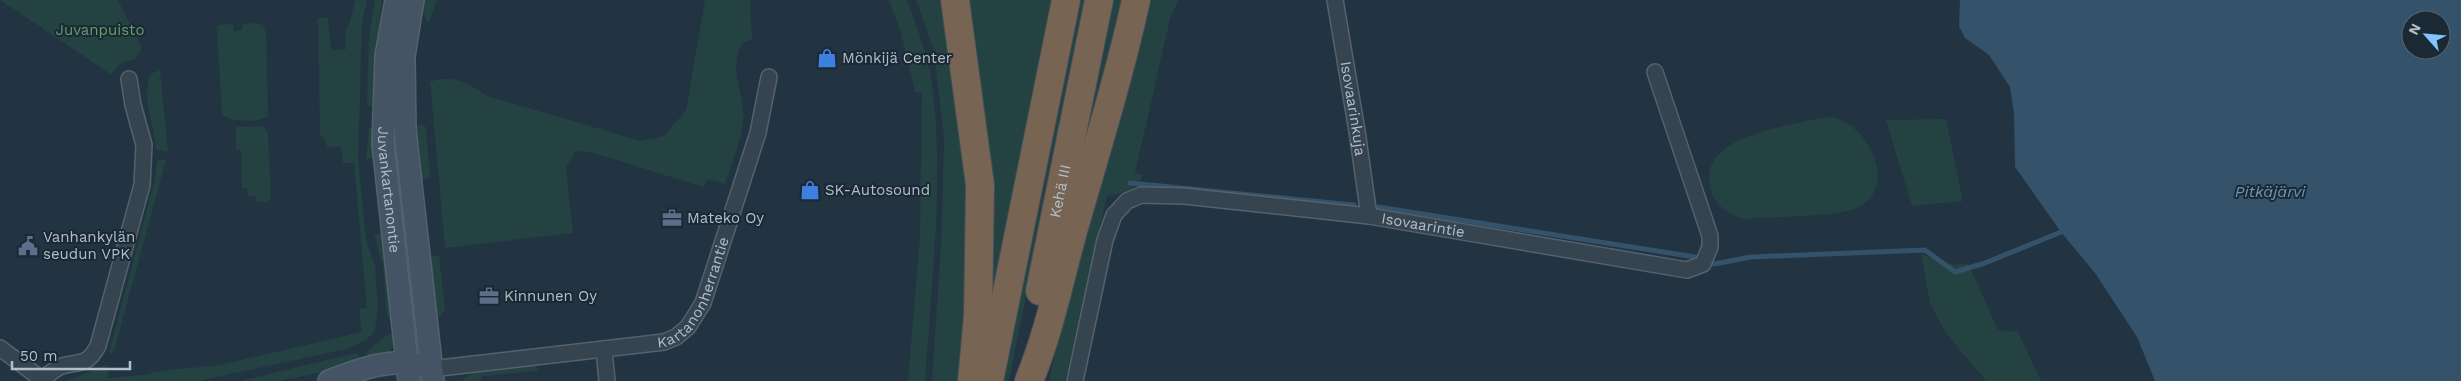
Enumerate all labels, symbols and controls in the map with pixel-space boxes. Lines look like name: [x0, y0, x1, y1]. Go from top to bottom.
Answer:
north arrow: [2401, 10, 2451, 60]
park label: Juvanpuisto: [56, 21, 144, 39]
text: N: [2405, 21, 2424, 37]
shop icon: Mönkijä Center: [816, 47, 838, 69]
place label: Mönkijä Center: [842, 49, 952, 67]
street label: Isovaarinkuja: [1336, 60, 1369, 157]
street label: Juvankartanontie: [374, 126, 404, 254]
street label: Kehä III: [1046, 163, 1074, 219]
shop icon: SK-Autosound: [799, 179, 821, 201]
place label: SK-Autosound: [825, 181, 930, 199]
water label: Pitkäjärvi: [2235, 182, 2306, 201]
office icon: Mateko Oy: [661, 207, 683, 229]
place label: Mateko Oy: [687, 209, 764, 227]
street label: Isovaarintie: [1380, 209, 1466, 241]
place label: Vanhankylän seudun VPK: [43, 228, 135, 263]
public building icon: Vanhankylän seudun VPK: [17, 235, 39, 257]
street label: Kartanonherrantie: [656, 235, 733, 352]
office icon: Kinnunen Oy: [478, 285, 500, 307]
place label: Kinnunen Oy: [504, 287, 597, 305]
scale bar: [12, 338, 130, 370]
text: 50 m: [20, 347, 57, 365]

